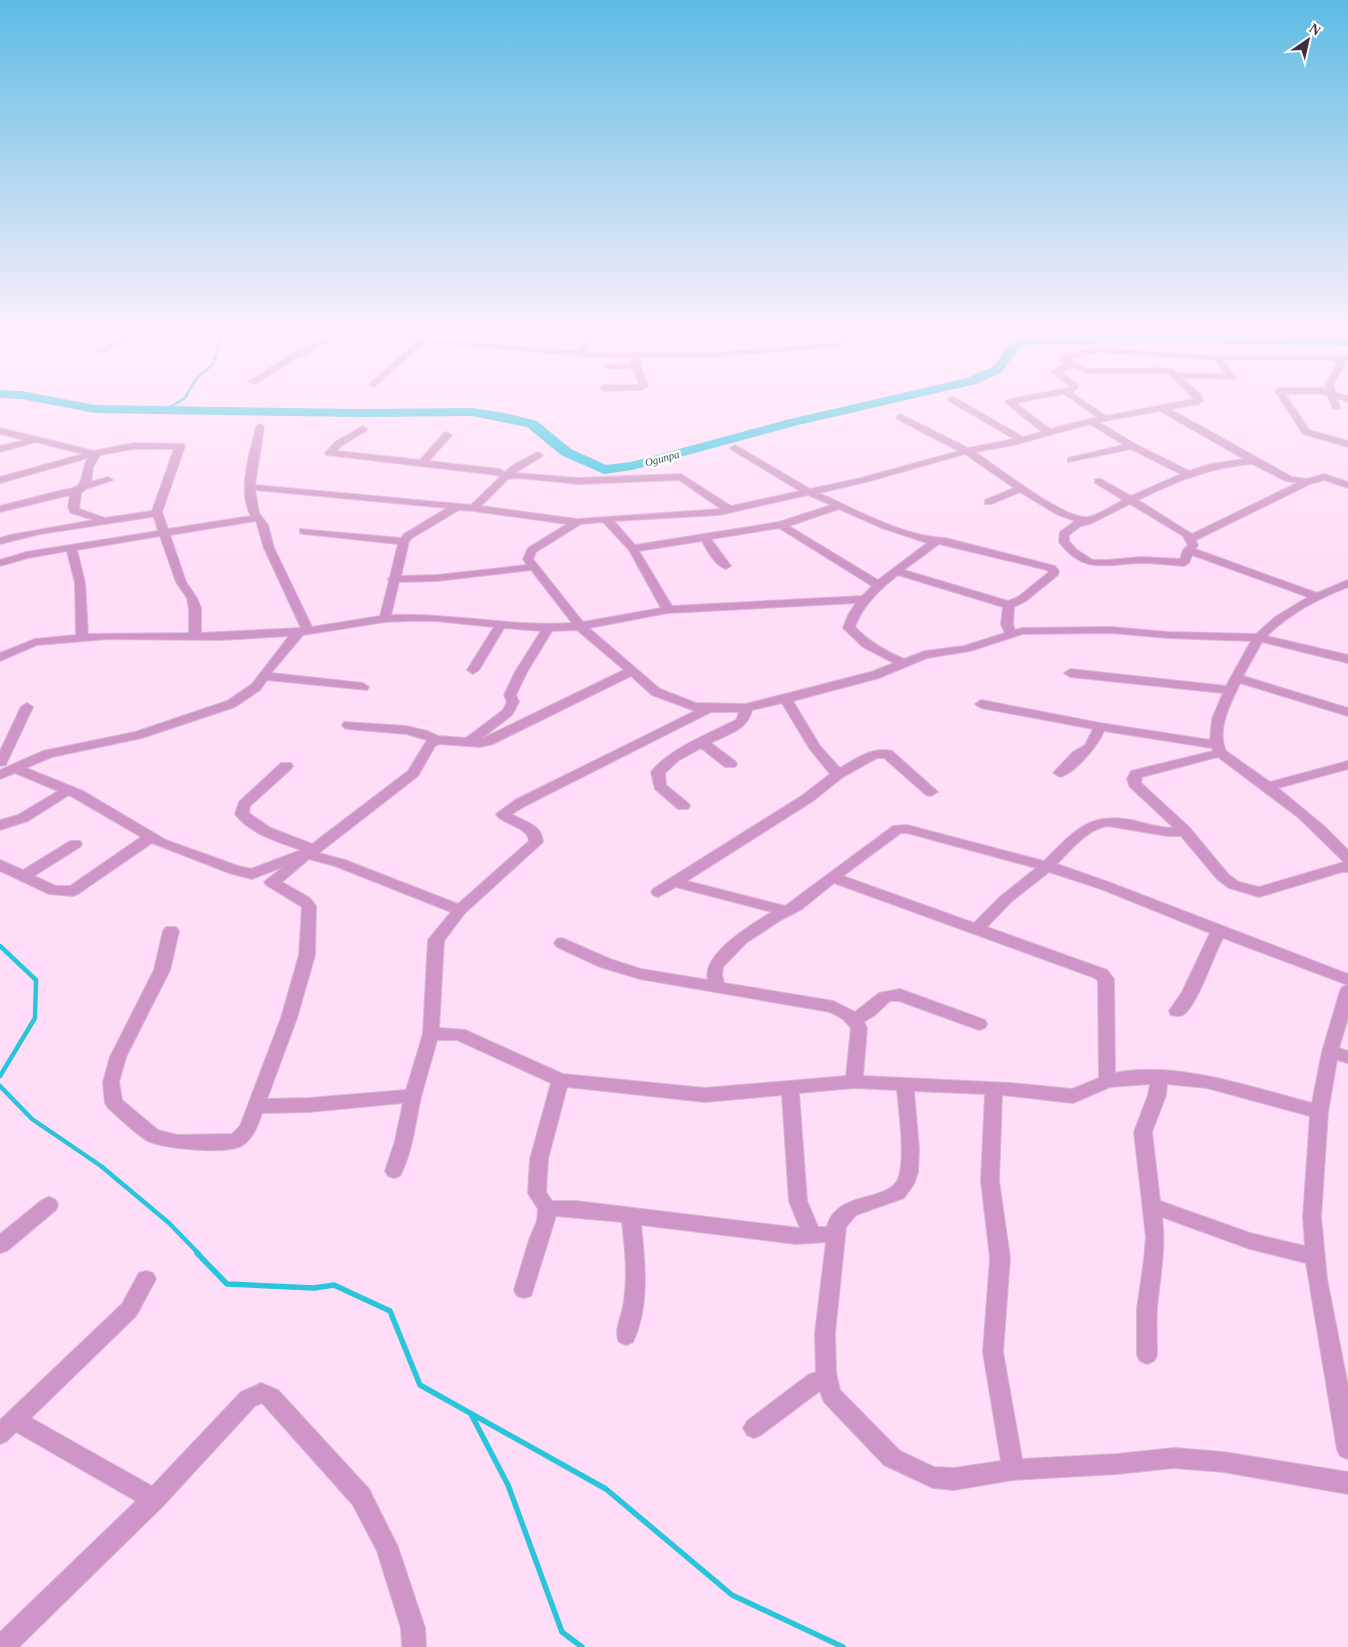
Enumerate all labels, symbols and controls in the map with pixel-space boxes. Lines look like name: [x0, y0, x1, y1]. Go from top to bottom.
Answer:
north arrow: [1283, 15, 1333, 65]
text: N: [1307, 21, 1323, 39]
water label: Ogunpa: [643, 447, 681, 468]

